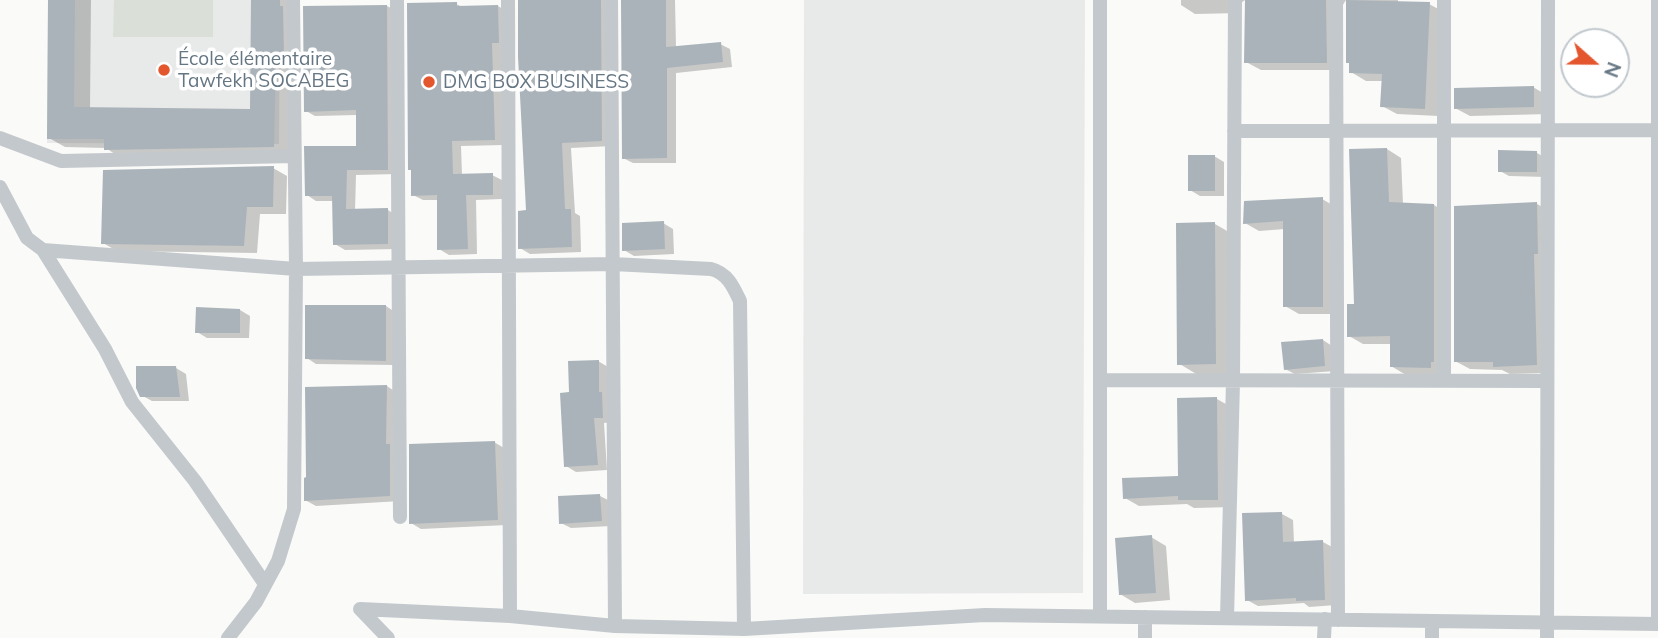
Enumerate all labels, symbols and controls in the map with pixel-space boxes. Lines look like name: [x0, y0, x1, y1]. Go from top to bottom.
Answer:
north arrow: [1560, 28, 1630, 98]
place label: École élémentaire Tawfekh SOCABEG: [178, 48, 349, 92]
text: N: [1599, 59, 1627, 81]
marker: École élémentaire Tawfekh SOCABEG: [156, 62, 172, 78]
place label: DMG BOX BUSINESS: [443, 71, 629, 93]
marker: DMG BOX BUSINESS: [421, 74, 437, 90]

